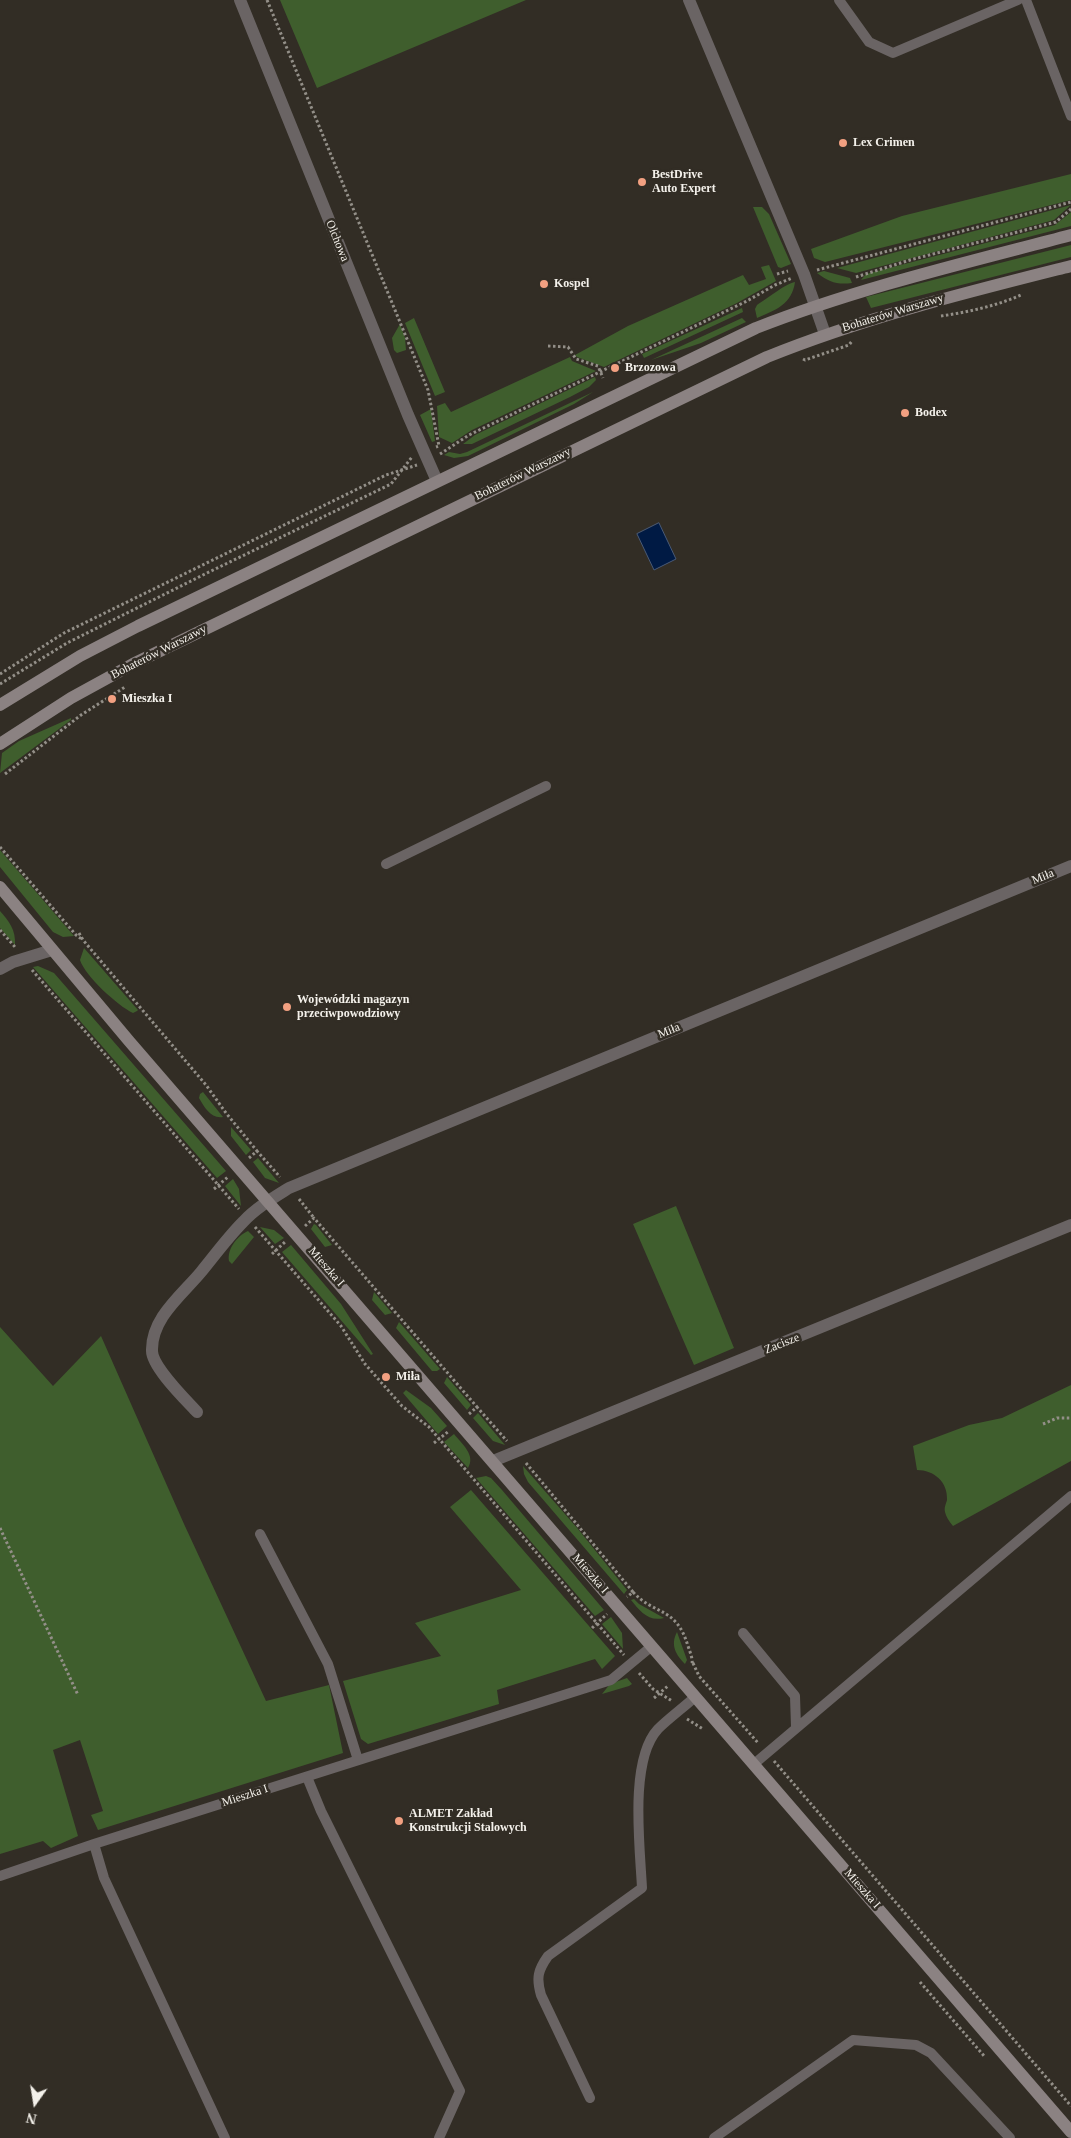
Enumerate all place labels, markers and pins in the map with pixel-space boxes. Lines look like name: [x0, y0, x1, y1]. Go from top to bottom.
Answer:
place label: Lex Crimen: [853, 136, 915, 150]
marker: Lex Crimen: [837, 137, 849, 149]
place label: BestDrive Auto Expert: [652, 168, 716, 196]
marker: BestDrive Auto Expert: [636, 176, 648, 188]
place label: Kospel: [554, 277, 589, 291]
marker: Kospel: [538, 278, 550, 290]
place label: Brzozowa: [625, 361, 676, 375]
marker: Brzozowa: [609, 362, 621, 374]
place label: Bodex: [915, 406, 947, 420]
marker: Bodex: [899, 407, 911, 419]
place label: Mieszka I: [122, 692, 172, 706]
marker: Mieszka I: [106, 693, 118, 705]
place label: Wojewódzki magazyn przeciwpowodziowy: [297, 993, 409, 1021]
marker: Wojewódzki magazyn przeciwpowodziowy: [281, 1001, 293, 1013]
place label: Miła: [396, 1370, 420, 1384]
marker: Miła: [380, 1371, 392, 1383]
place label: ALMET Zakład Konstrukcji Stalowych: [409, 1807, 527, 1835]
marker: ALMET Zakład Konstrukcji Stalowych: [393, 1815, 405, 1827]

